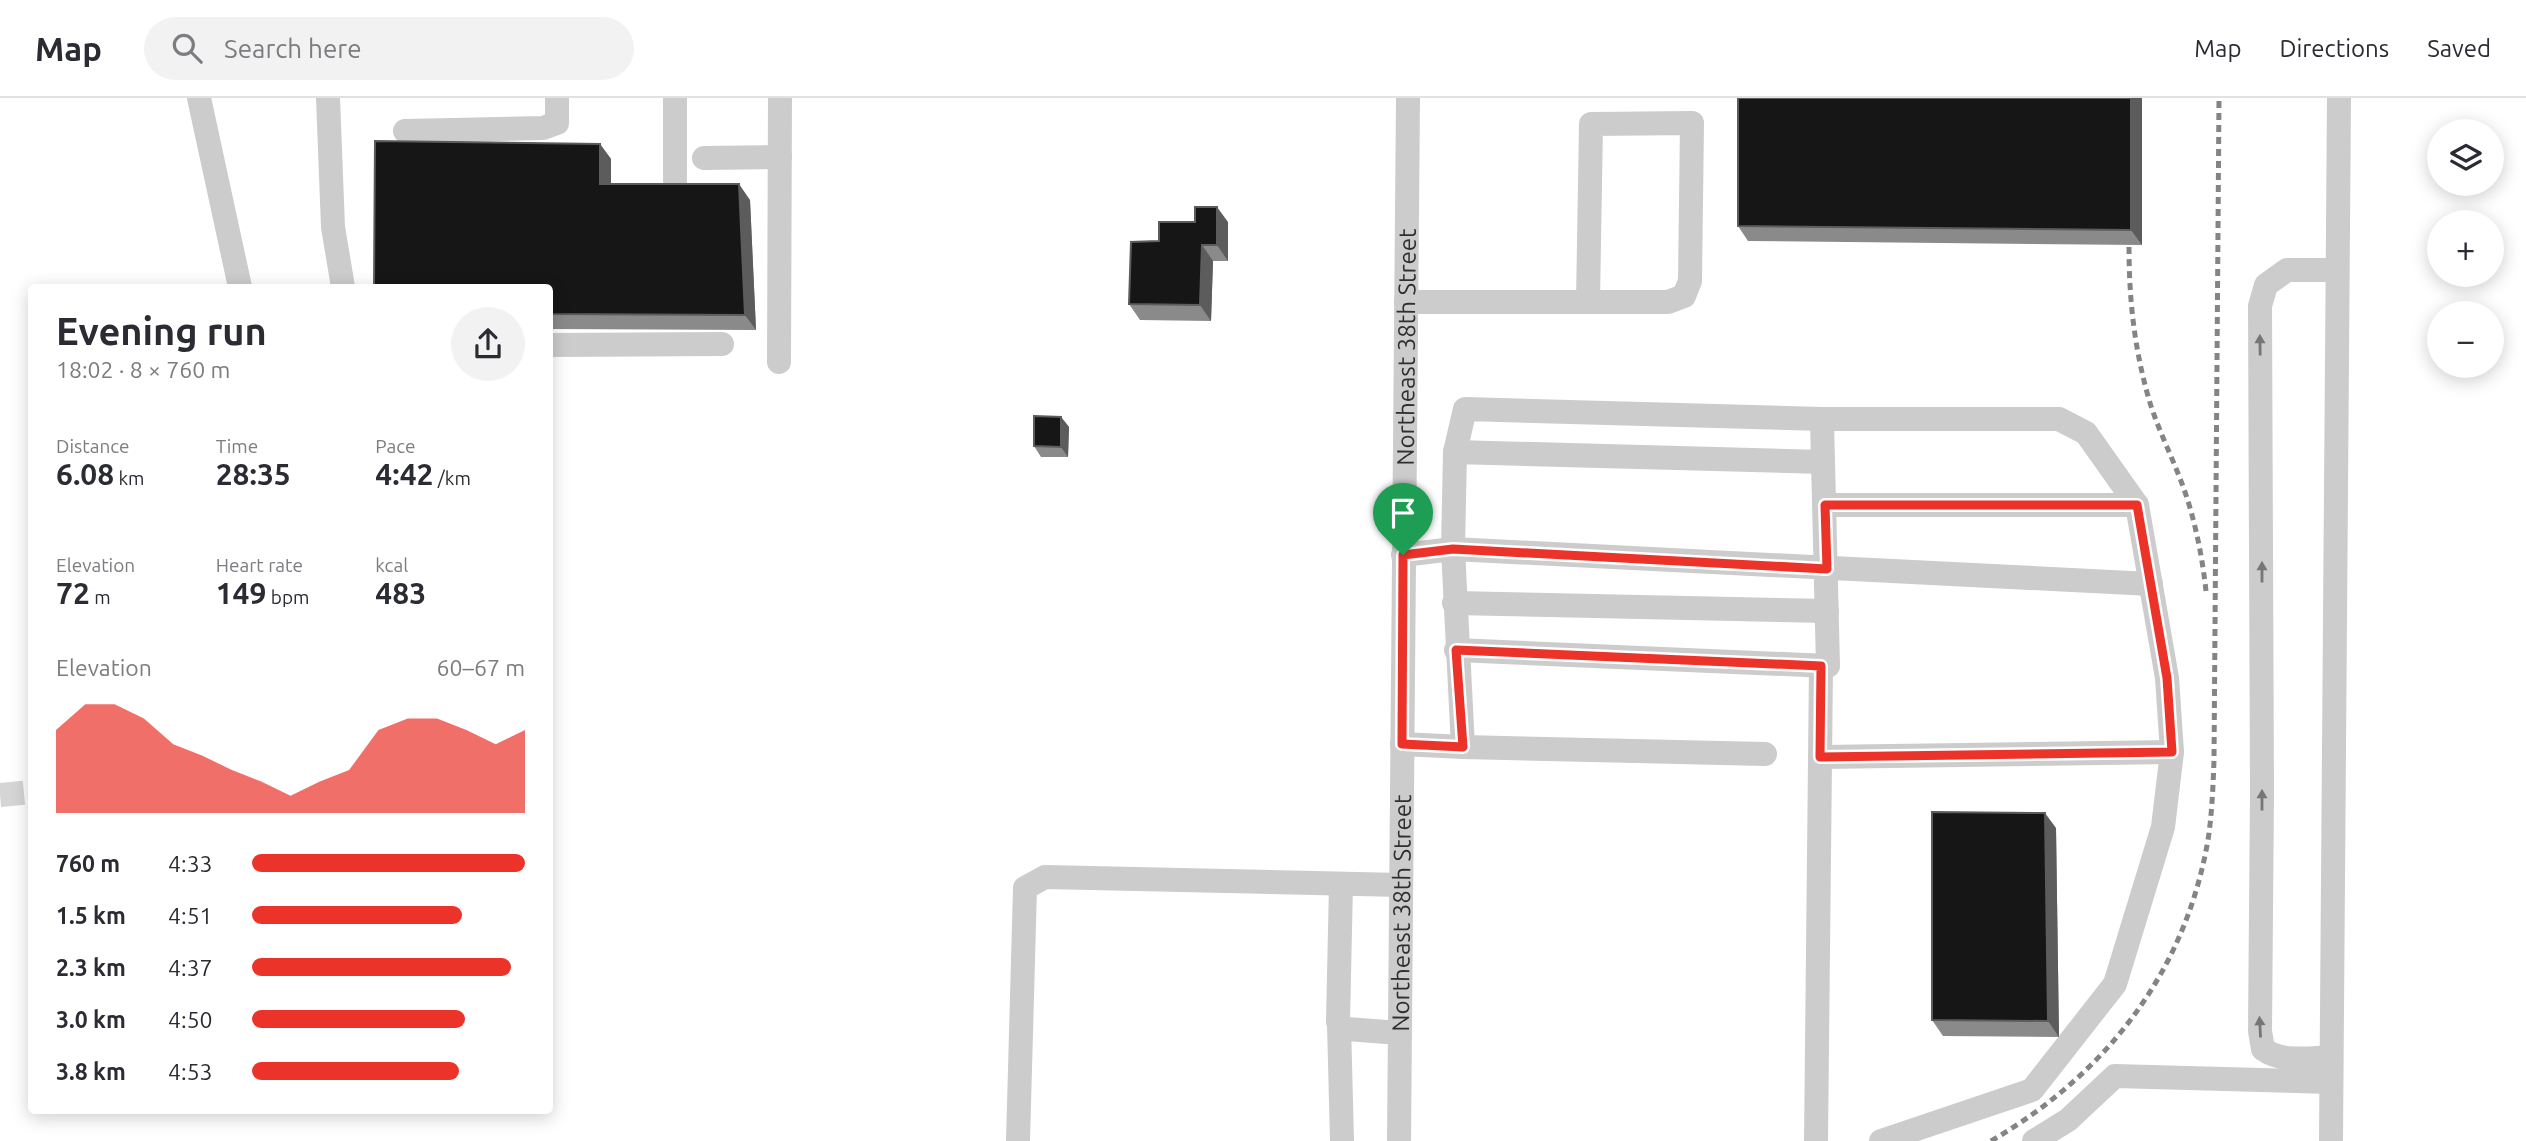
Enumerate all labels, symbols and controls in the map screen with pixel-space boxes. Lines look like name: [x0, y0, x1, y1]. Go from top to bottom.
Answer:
search box: [144, 17, 634, 80]
icon: search: [168, 29, 206, 67]
text: Map: [35, 30, 102, 67]
text: Search here: [224, 34, 362, 63]
text: Map: [2194, 35, 2241, 62]
text: Directions: [2279, 35, 2389, 62]
text: Saved: [2427, 35, 2491, 62]
map controls: [2427, 119, 2504, 378]
button: layers: [2427, 119, 2504, 196]
button: +: [2427, 210, 2504, 287]
street label: Northeast 38th Street: [1391, 228, 1420, 466]
button: −: [2427, 301, 2504, 378]
button: share: [451, 307, 525, 381]
text: Evening run: [56, 310, 267, 352]
one-way arrow: [2254, 333, 2266, 355]
text: 18:02 · 8 × 760 m: [56, 357, 230, 382]
text: Distance: [56, 435, 130, 457]
text: Time: [216, 435, 258, 457]
text: Pace: [375, 435, 416, 457]
text: 6.08: [56, 457, 114, 491]
text: 28:35: [216, 457, 291, 491]
text: 4:42: [375, 457, 433, 491]
text: km: [114, 467, 144, 489]
text: /km: [433, 467, 471, 489]
pin: [1373, 483, 1433, 555]
icon: arrive: [1384, 494, 1422, 532]
text: Elevation: [56, 554, 135, 576]
text: Heart rate: [216, 554, 303, 576]
text: kcal: [375, 554, 408, 576]
one-way arrow: [2256, 561, 2268, 583]
text: 72: [56, 576, 90, 610]
text: 149: [216, 576, 266, 610]
text: 483: [375, 576, 426, 610]
text: m: [90, 586, 111, 608]
text: bpm: [266, 586, 309, 608]
text: Elevation: [56, 655, 152, 680]
text: 60–67 m: [437, 655, 525, 680]
one-way arrow: [2256, 788, 2268, 810]
street label: Northeast 38th Street: [1386, 794, 1415, 1032]
text: 760 m: [56, 851, 120, 876]
text: 4:33: [168, 851, 213, 876]
text: 1.5 km: [56, 903, 126, 928]
text: 4:51: [168, 903, 213, 928]
text: 2.3 km: [56, 955, 126, 980]
text: 4:37: [168, 955, 213, 980]
text: 3.0 km: [56, 1007, 126, 1032]
text: 4:50: [168, 1007, 213, 1032]
one-way arrow: [2255, 1016, 2266, 1038]
text: 3.8 km: [56, 1059, 126, 1084]
text: 4:53: [168, 1059, 213, 1084]

